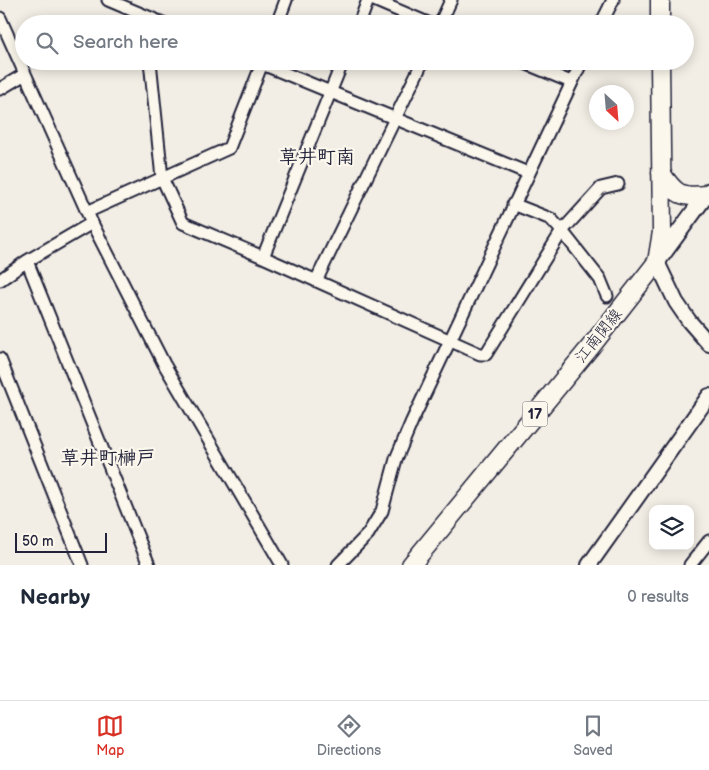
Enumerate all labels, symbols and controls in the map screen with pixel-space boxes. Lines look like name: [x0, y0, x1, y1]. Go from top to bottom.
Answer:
search box: [15, 15, 694, 70]
icon: search: [33, 29, 61, 57]
text: Search here: [73, 31, 178, 54]
north arrow: [589, 85, 634, 130]
district label: 草井町南: [279, 146, 355, 169]
street label: 江南関線: [571, 305, 627, 367]
road number: 17: [522, 402, 548, 426]
district label: 草井町榊戸: [60, 447, 156, 470]
map controls: [649, 505, 694, 550]
button: layers: [649, 505, 694, 550]
scale bar: [15, 530, 108, 553]
text: 50 m: [22, 533, 54, 550]
text: Nearby: [20, 585, 90, 610]
text: 0 results: [627, 588, 689, 607]
tab: Map: [96, 712, 124, 759]
tab: Directions: [317, 712, 381, 759]
tab: Saved: [573, 712, 613, 759]

